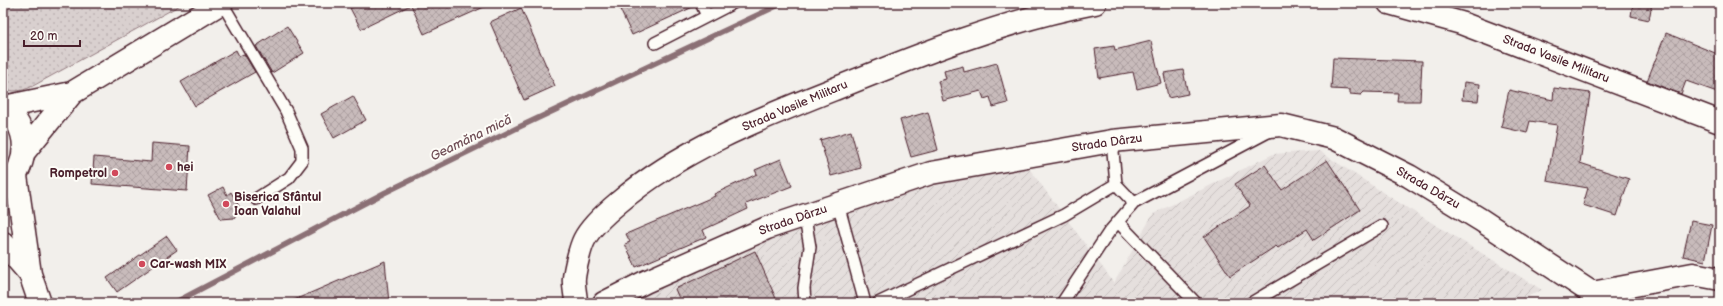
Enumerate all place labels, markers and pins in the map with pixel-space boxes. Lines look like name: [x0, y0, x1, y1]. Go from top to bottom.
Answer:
place label: hei: [177, 160, 193, 175]
marker: hei: [164, 162, 174, 172]
place label: Rompetrol: [50, 166, 107, 181]
marker: Rompetrol: [110, 168, 120, 178]
place label: Biserica Sfântul Ioan Valahul: [234, 190, 321, 219]
marker: Biserica Sfântul Ioan Valahul: [221, 199, 231, 209]
place label: Car-wash MIX: [150, 257, 226, 272]
marker: Car-wash MIX: [137, 259, 147, 269]

